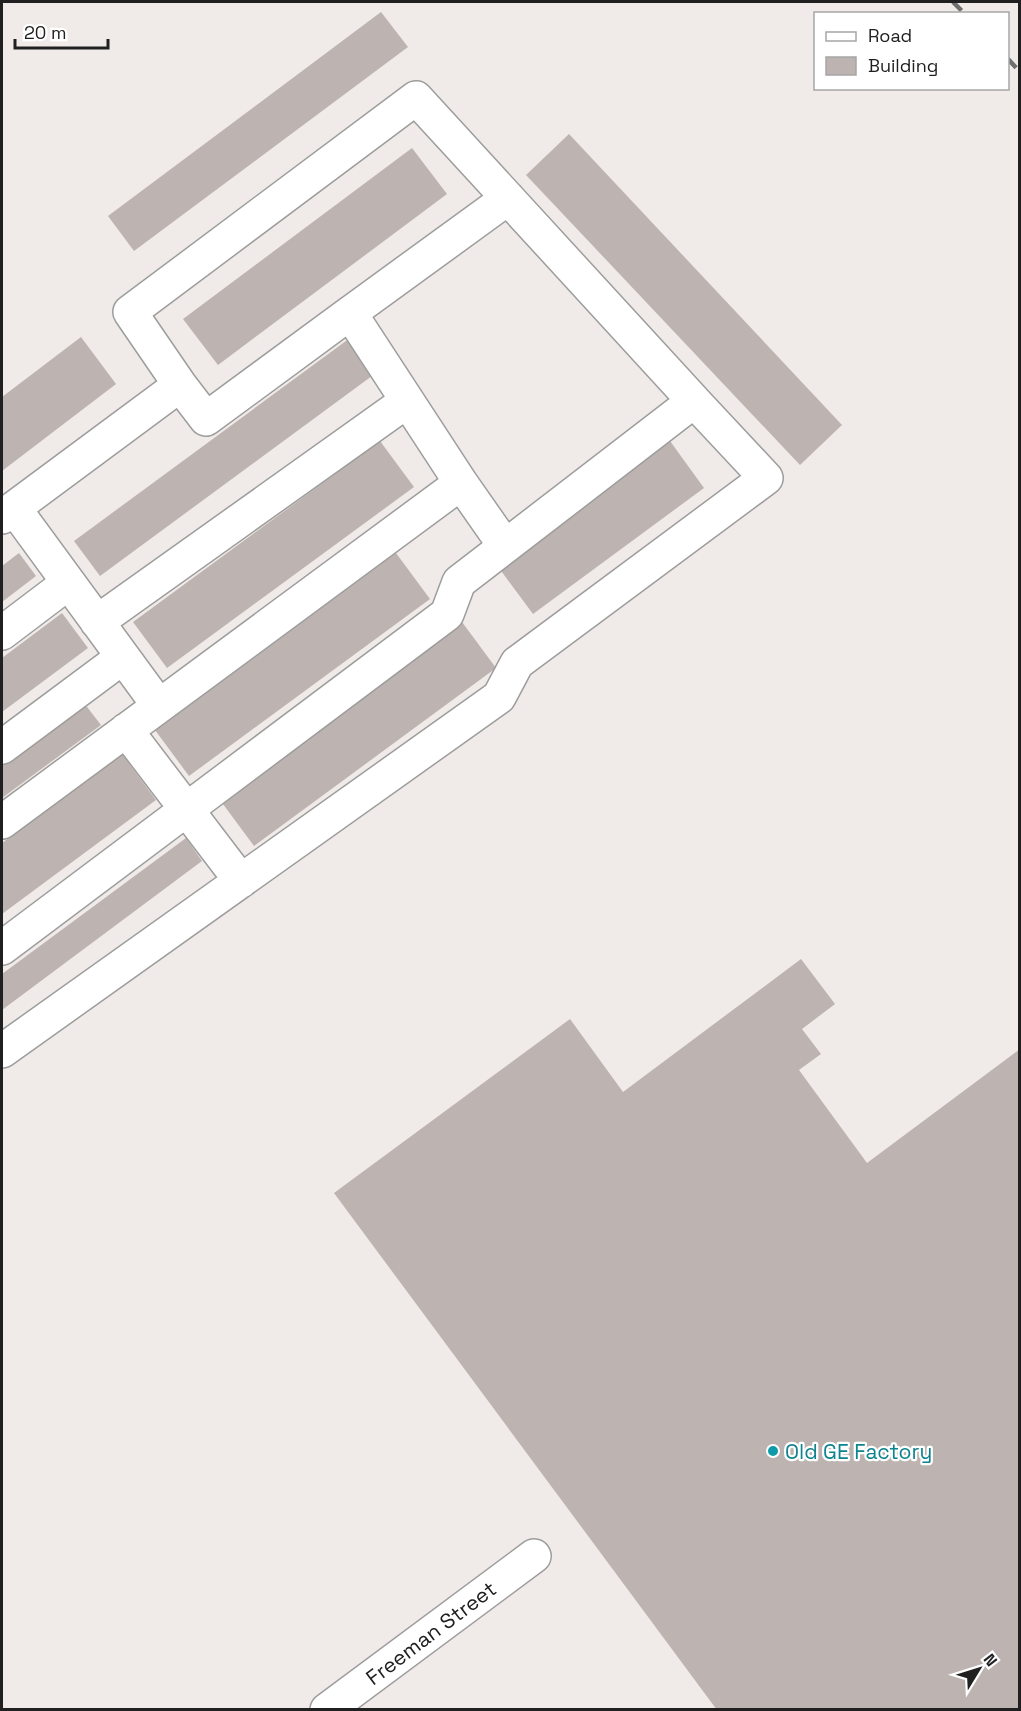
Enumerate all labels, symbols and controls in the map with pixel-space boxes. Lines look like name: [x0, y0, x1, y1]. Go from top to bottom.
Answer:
scale bar: [15, 12, 108, 50]
legend: [814, 12, 1009, 90]
text: 20 m: [24, 21, 67, 44]
text: Road: [868, 24, 912, 47]
text: Building: [868, 54, 938, 77]
place label: Old GE Factory: [785, 1438, 932, 1465]
marker: Old GE Factory: [766, 1444, 780, 1458]
street label: Freeman Street: [360, 1575, 502, 1691]
north arrow: [949, 1639, 1009, 1699]
text: N: [979, 1649, 1002, 1671]

